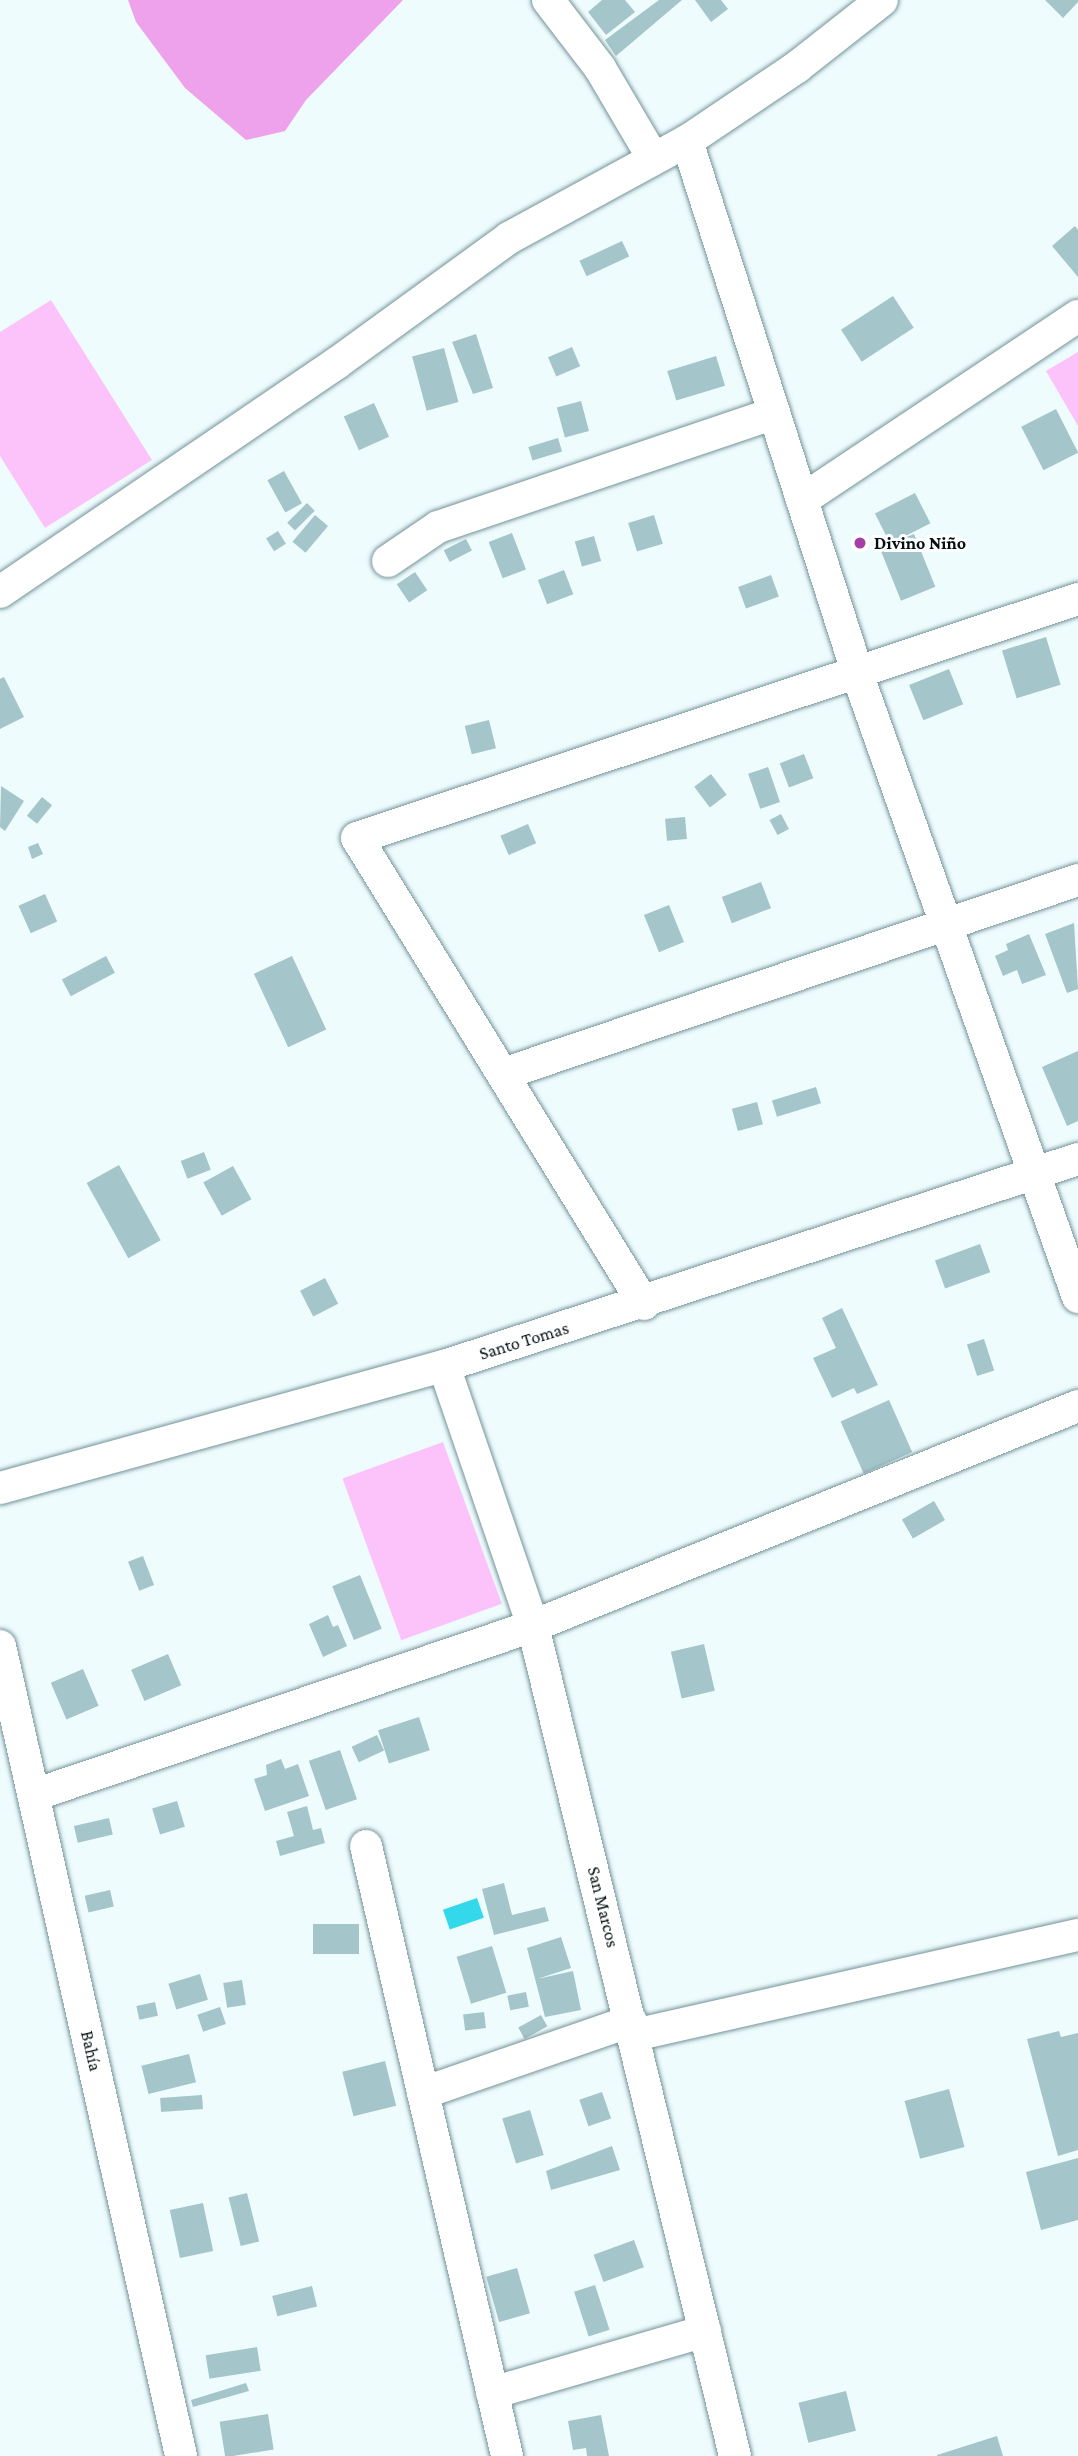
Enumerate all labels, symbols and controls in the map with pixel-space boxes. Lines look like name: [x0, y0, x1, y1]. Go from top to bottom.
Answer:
place label: Divino Niño: [874, 532, 966, 554]
marker: Divino Niño: [852, 535, 868, 551]
street label: Santo Tomas: [477, 1317, 571, 1365]
street label: San Marcos: [583, 1864, 623, 1950]
street label: Bahía: [76, 2029, 106, 2073]

